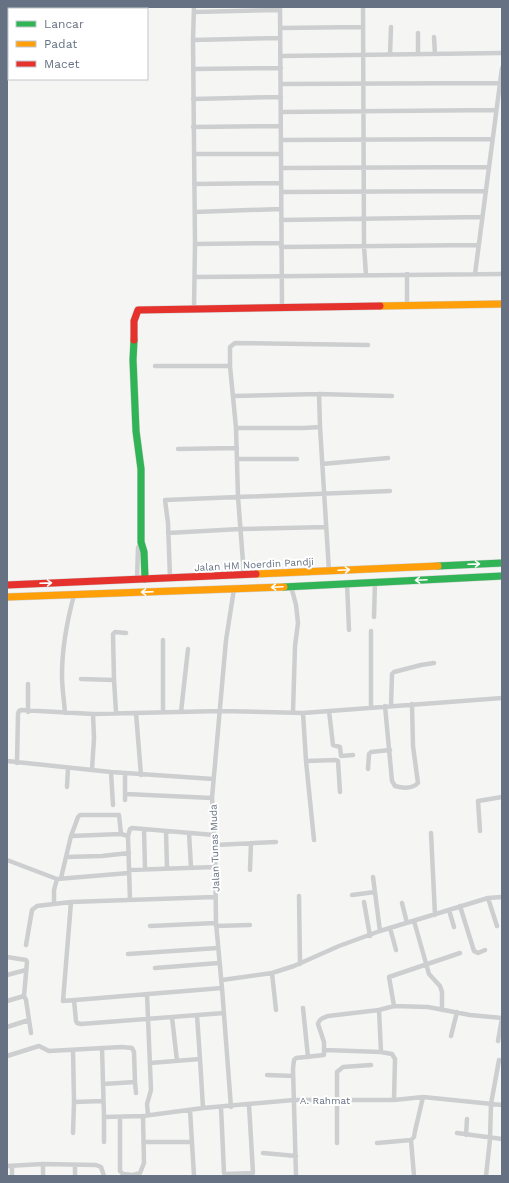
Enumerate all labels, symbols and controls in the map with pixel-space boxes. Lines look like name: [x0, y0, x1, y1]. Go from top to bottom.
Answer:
legend: [8, 8, 148, 80]
text: Lancar: [44, 17, 84, 31]
text: Padat: [44, 37, 77, 51]
text: Macet: [44, 57, 79, 71]
street label: Jalan HM Noerdin Pandji: [194, 556, 314, 573]
one-way arrow: [467, 560, 480, 568]
one-way arrow: [337, 566, 350, 574]
one-way arrow: [415, 576, 428, 584]
one-way arrow: [39, 579, 52, 587]
one-way arrow: [271, 583, 284, 590]
one-way arrow: [141, 588, 154, 596]
street label: Jalan Tunas Muda: [207, 804, 222, 892]
street label: A. Rahmat: [300, 1095, 351, 1106]

